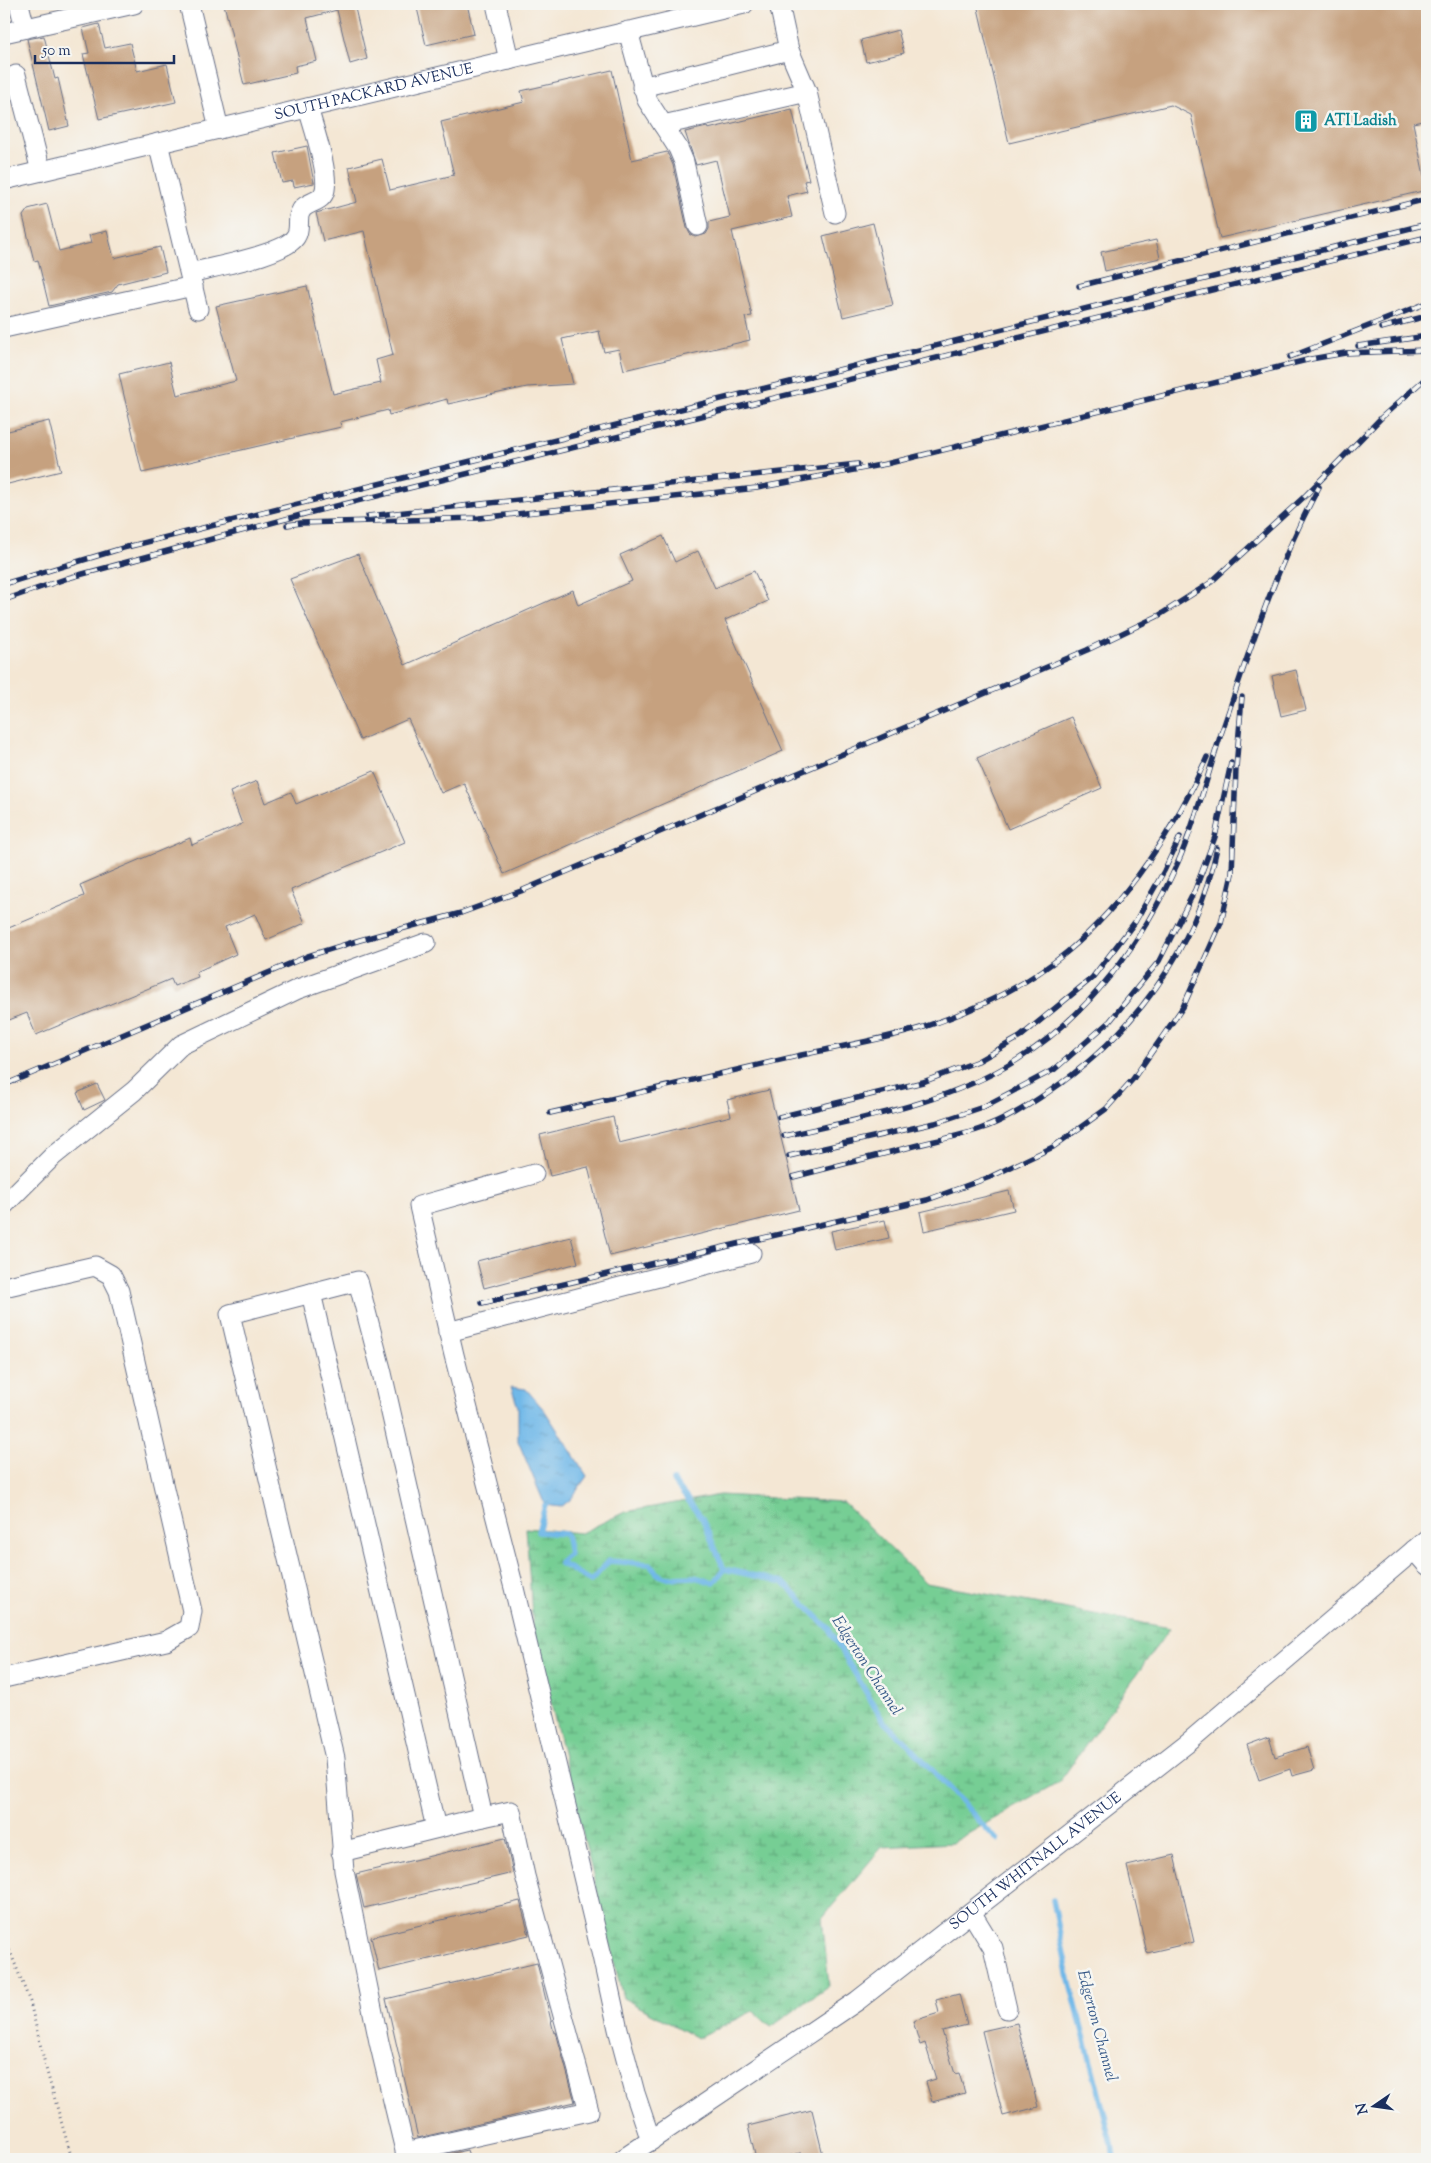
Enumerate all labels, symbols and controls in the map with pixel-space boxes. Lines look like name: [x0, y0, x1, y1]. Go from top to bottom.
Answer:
scale bar: [35, 32, 174, 64]
text: 50 m: [41, 41, 71, 62]
street label: SOUTH PACKARD AVENUE: [272, 58, 475, 126]
building icon: ATI Ladish: [1293, 108, 1319, 134]
place label: ATI Ladish: [1324, 111, 1397, 132]
water label: Edgerton Channel: [825, 1612, 907, 1720]
street label: SOUTH WHITNALL AVENUE: [945, 1788, 1126, 1935]
water label: Edgerton Channel: [1070, 1968, 1122, 2084]
north arrow: [1348, 2080, 1398, 2130]
text: N: [1352, 2101, 1374, 2116]

